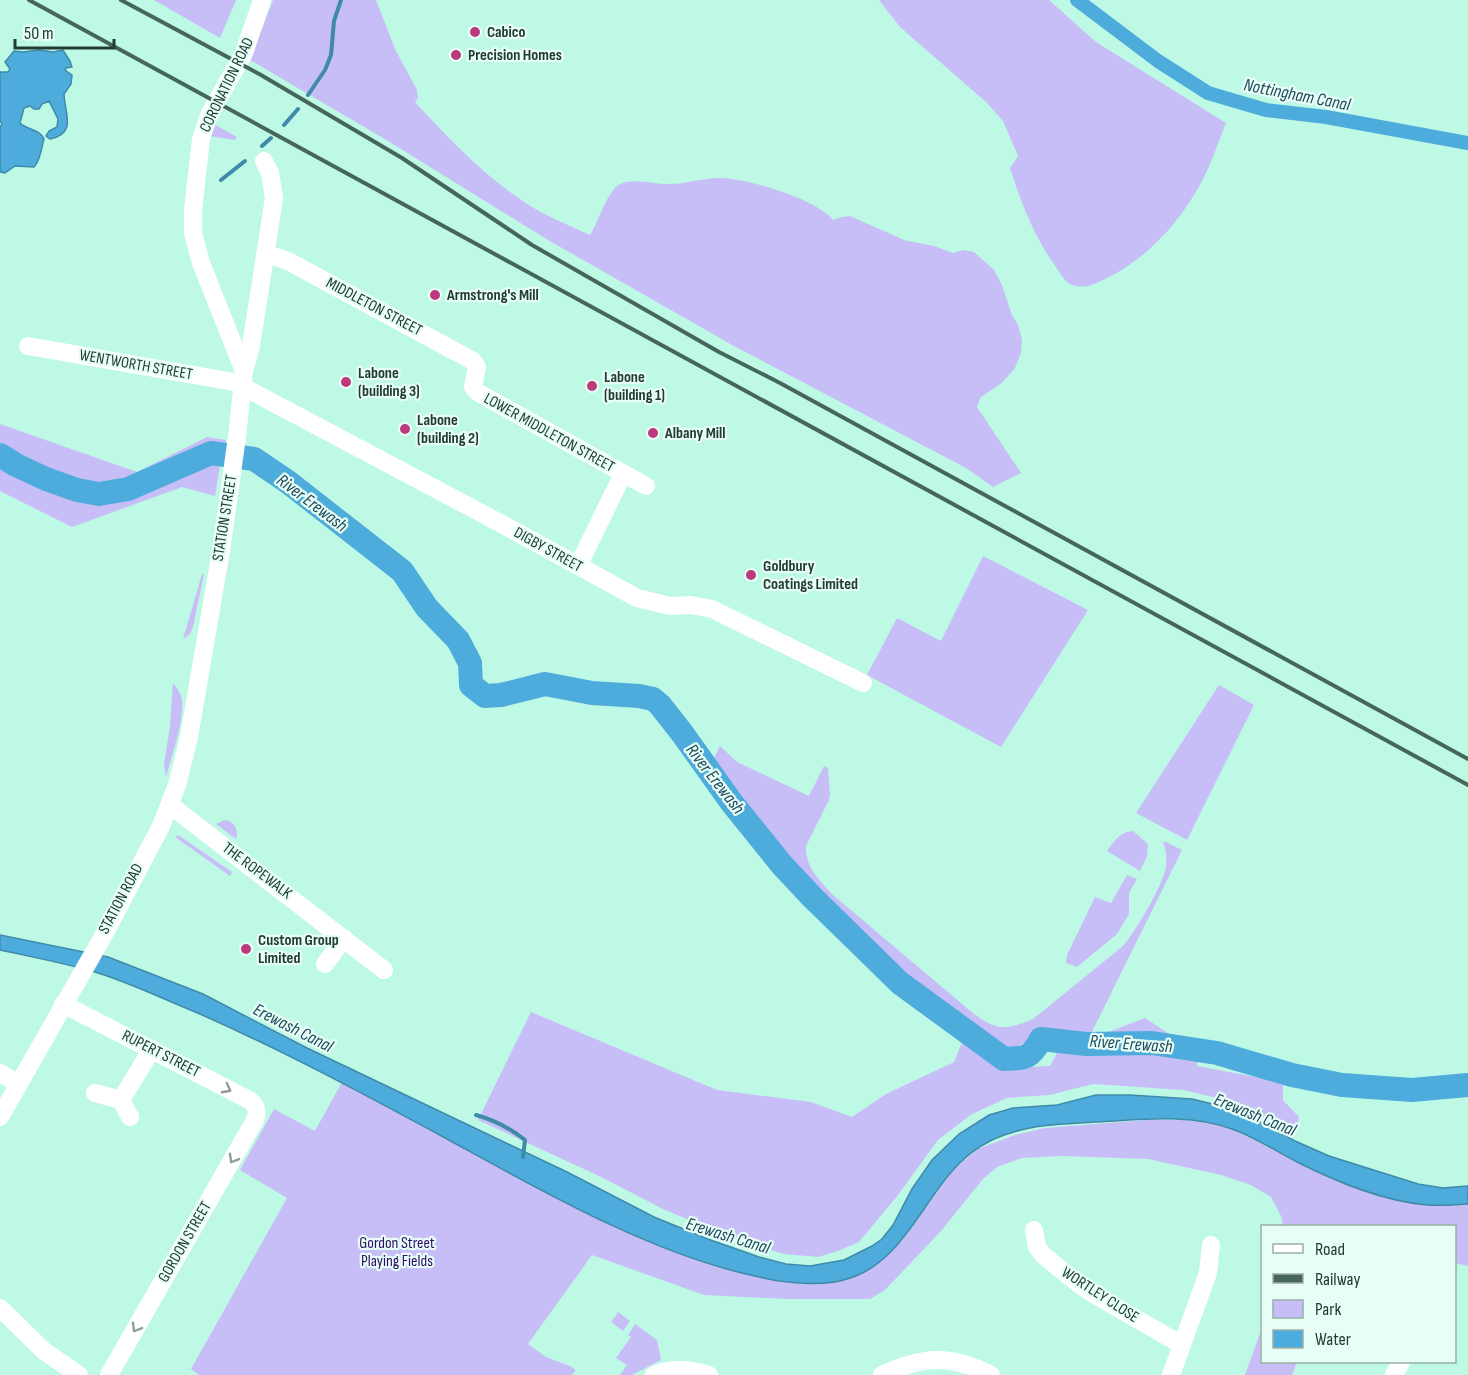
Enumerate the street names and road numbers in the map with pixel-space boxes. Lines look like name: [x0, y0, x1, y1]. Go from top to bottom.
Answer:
street label: CORONATION ROAD: [196, 34, 258, 136]
street label: MIDDLETON STREET: [323, 274, 426, 341]
street label: WENTWORTH STREET: [78, 346, 195, 384]
street label: LOWER MIDDLETON STREET: [480, 389, 618, 477]
street label: STATION STREET: [209, 473, 241, 563]
street label: DIGBY STREET: [510, 523, 586, 577]
street label: THE ROPEWALK: [218, 839, 296, 904]
street label: STATION ROAD: [95, 860, 147, 937]
street label: RUPERT STREET: [119, 1026, 204, 1082]
street label: GORDON STREET: [154, 1198, 216, 1286]
street label: WORTLEY CLOSE: [1058, 1263, 1142, 1327]

